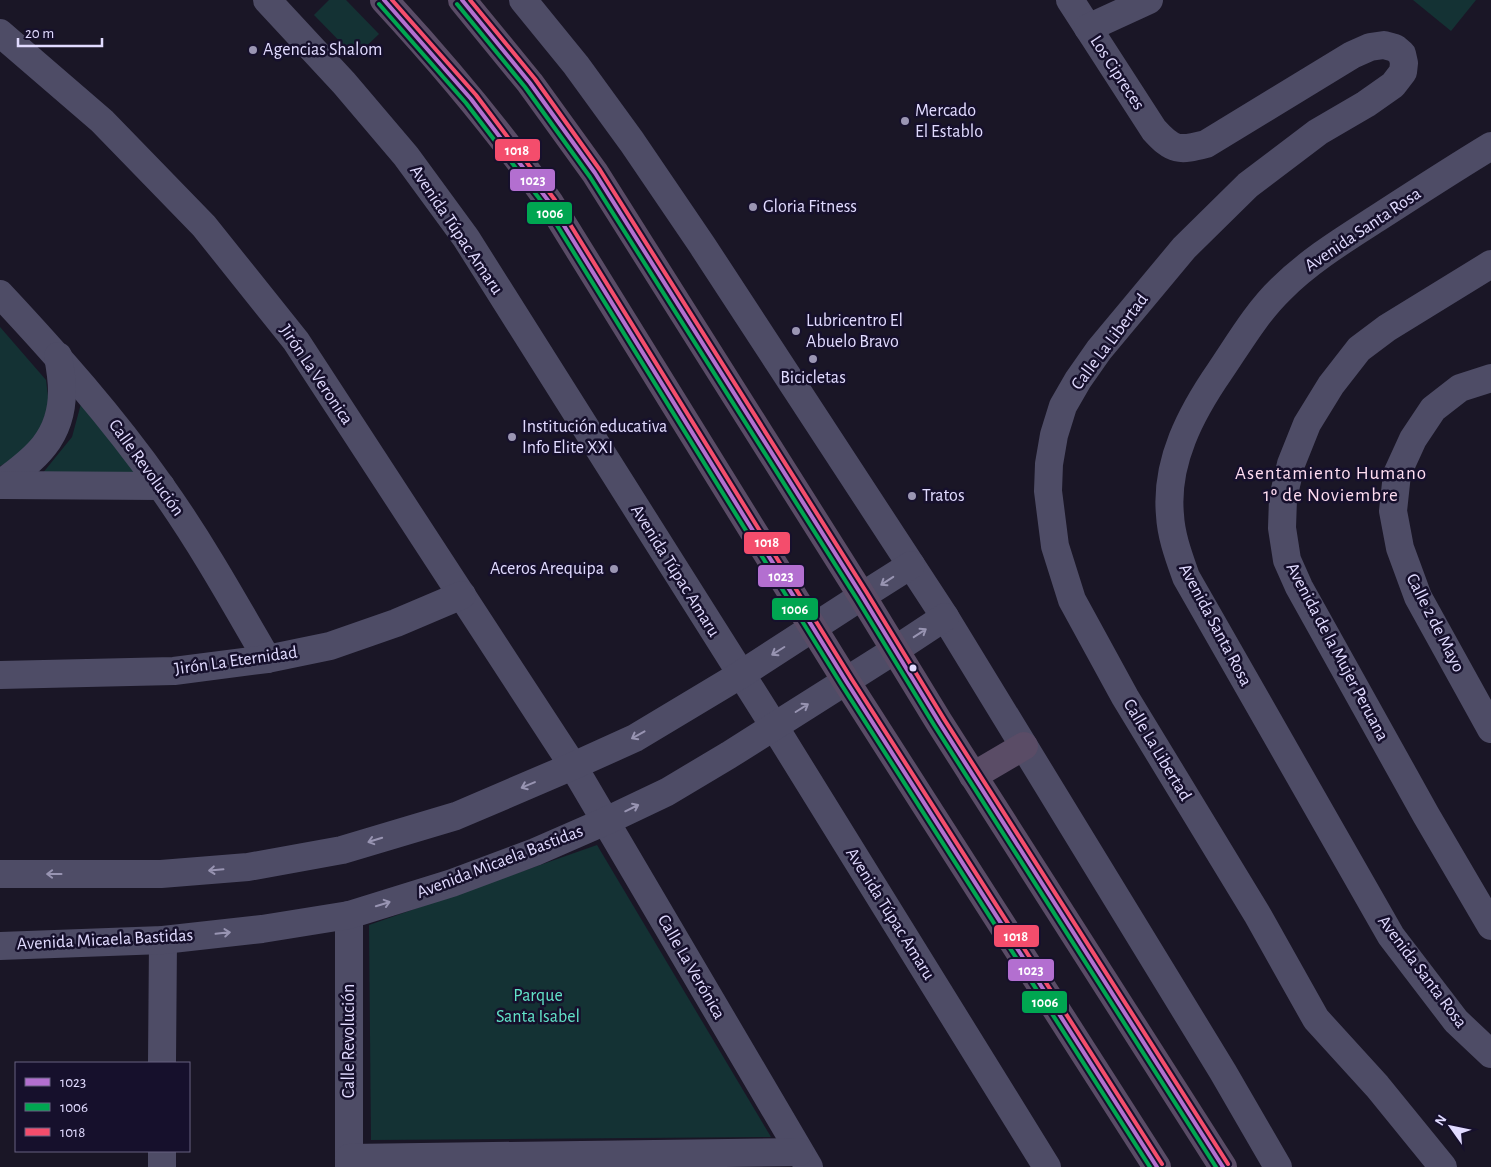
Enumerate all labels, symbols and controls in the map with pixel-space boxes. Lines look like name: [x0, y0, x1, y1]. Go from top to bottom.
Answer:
scale bar: [18, 15, 101, 47]
text: 20 m: [25, 26, 54, 41]
street label: Los Cipreces: [1086, 33, 1148, 113]
place label: Agencias Shalom: [263, 41, 382, 59]
marker: Agencias Shalom: [247, 44, 259, 56]
place label: Mercado El Establo: [915, 102, 983, 141]
marker: Mercado El Establo: [899, 115, 911, 127]
line badge: 1018: [494, 138, 541, 162]
text: 1018: [505, 144, 529, 158]
street label: Avenida Túpac Amaru: [406, 162, 506, 298]
line badge: 1023: [509, 168, 556, 192]
text: 1023: [521, 174, 545, 188]
street label: Avenida Santa Rosa: [1302, 185, 1424, 275]
place label: Gloria Fitness: [763, 198, 857, 216]
line badge: 1006: [526, 201, 573, 225]
marker: Gloria Fitness: [747, 201, 759, 213]
text: 1006: [537, 207, 563, 221]
street label: Calle La Libertad: [1068, 291, 1152, 393]
place label: Lubricentro El Abuelo Bravo: [806, 312, 903, 351]
street label: Jirón La Veronica: [276, 322, 356, 428]
marker: Lubricentro El Abuelo Bravo: [790, 325, 802, 337]
marker: Bicicletas: [807, 353, 819, 365]
place label: Bicicletas: [780, 369, 846, 387]
street label: Calle Revolución: [105, 416, 187, 520]
place label: Institución educativa Info Elite XXI: [522, 418, 667, 457]
marker: Institución educativa Info Elite XXI: [506, 431, 518, 443]
district label: Asentamiento Humano 1º de Noviembre: [1235, 464, 1427, 505]
place label: Tratos: [922, 487, 965, 505]
marker: Tratos: [906, 490, 918, 502]
street label: Avenida Túpac Amaru: [627, 502, 723, 640]
line badge: 1018: [743, 531, 791, 555]
text: 1018: [755, 536, 779, 550]
place label: Aceros Arequipa: [490, 560, 604, 578]
street label: Avenida de la Mujer Peruana: [1282, 560, 1392, 744]
street label: Avenida Santa Rosa: [1175, 561, 1255, 689]
marker: Aceros Arequipa: [608, 563, 620, 575]
line badge: 1023: [757, 564, 805, 588]
text: 1023: [769, 570, 793, 584]
street label: Calle 2 de Mayo: [1402, 571, 1468, 675]
one-way arrow: [880, 576, 894, 586]
line badge: 1006: [771, 597, 819, 621]
text: 1006: [782, 603, 808, 617]
one-way arrow: [913, 628, 927, 639]
street label: Jirón La Eternidad: [173, 643, 299, 679]
one-way arrow: [771, 647, 785, 657]
unlabelled marker: [908, 663, 918, 673]
street label: Calle La Libertad: [1120, 696, 1194, 804]
one-way arrow: [795, 703, 809, 713]
one-way arrow: [631, 730, 646, 740]
one-way arrow: [521, 781, 536, 791]
one-way arrow: [624, 803, 639, 813]
street label: Avenida Micaela Bastidas: [414, 822, 586, 902]
one-way arrow: [368, 835, 384, 845]
street label: Avenida Túpac Amaru: [842, 845, 938, 983]
one-way arrow: [208, 865, 224, 875]
one-way arrow: [46, 869, 62, 879]
one-way arrow: [374, 899, 390, 909]
street label: Calle La Verónica: [654, 912, 728, 1022]
street label: Avenida Santa Rosa: [1374, 912, 1470, 1032]
line badge: 1018: [993, 924, 1040, 948]
street label: Avenida Micaela Bastidas: [16, 926, 194, 954]
one-way arrow: [215, 928, 231, 938]
text: 1018: [1004, 930, 1028, 944]
line badge: 1023: [1007, 958, 1055, 982]
text: 1023: [1019, 964, 1043, 978]
street label: Calle Revolución: [340, 984, 358, 1098]
park label: Parque Santa Isabel: [496, 987, 580, 1026]
line badge: 1006: [1021, 990, 1068, 1014]
text: 1006: [1032, 996, 1058, 1010]
legend: [15, 1062, 190, 1152]
text: 1023: [60, 1075, 86, 1090]
text: 1006: [60, 1100, 88, 1115]
north arrow: [1426, 1102, 1476, 1152]
text: N: [1432, 1113, 1449, 1128]
text: 1018: [60, 1125, 85, 1140]

